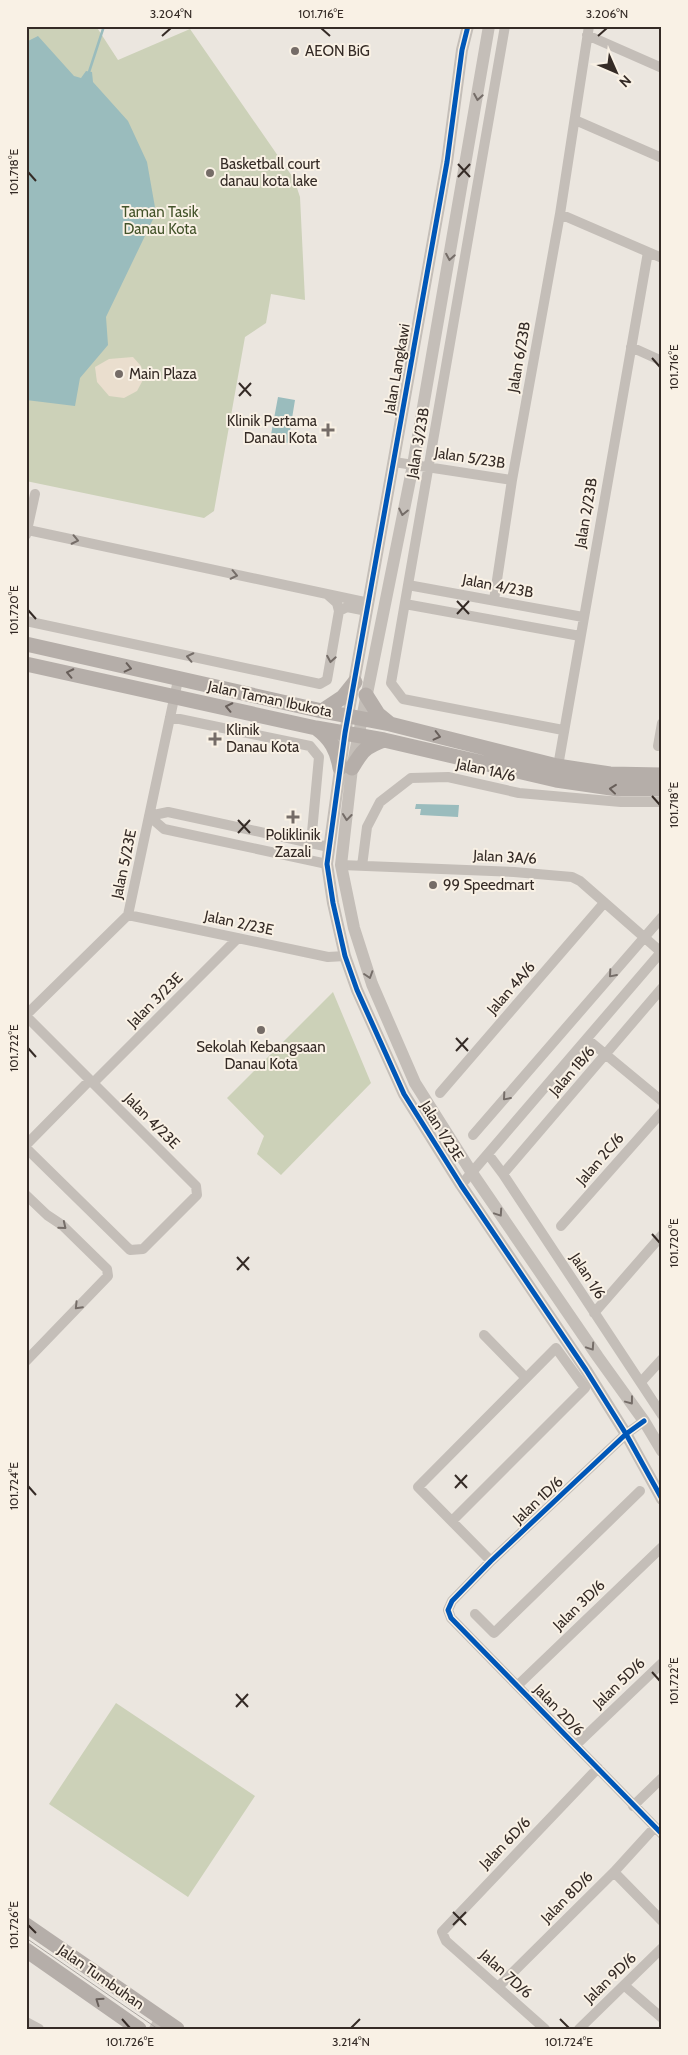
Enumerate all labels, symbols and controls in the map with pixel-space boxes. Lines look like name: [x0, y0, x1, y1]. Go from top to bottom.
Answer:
text: 3.204°N: [150, 6, 192, 21]
text: 101.716°E: [298, 6, 344, 21]
text: 3.206°N: [586, 6, 628, 21]
place label: AEON BiG: [305, 42, 370, 60]
marker: AEON BiG: [289, 45, 301, 57]
north arrow: [590, 48, 640, 98]
text: N: [615, 71, 635, 91]
one-way arrow: [473, 93, 483, 101]
text: 101.718°E: [6, 149, 21, 195]
place label: Basketball court danau kota lake: [220, 155, 320, 190]
marker: Basketball court danau kota lake: [204, 167, 216, 179]
park label: Taman Tasik Danau Kota: [122, 203, 199, 238]
one-way arrow: [446, 253, 456, 261]
street label: Jalan 6/23B: [504, 320, 534, 395]
street label: Jalan Langkawi: [380, 322, 414, 417]
text: 101.716°E: [666, 344, 681, 390]
place label: Main Plaza: [129, 365, 198, 383]
marker: Main Plaza: [113, 368, 125, 380]
street label: Jalan 3/23B: [403, 406, 433, 481]
place label: Klinik Pertama Danau Kota: [227, 412, 318, 447]
marker: Klinik Pertama Danau Kota: [321, 423, 335, 437]
street label: Jalan 5/23B: [432, 443, 507, 472]
street label: Jalan 2/23B: [571, 476, 601, 551]
one-way arrow: [398, 508, 409, 517]
one-way arrow: [71, 534, 80, 545]
one-way arrow: [230, 569, 238, 580]
street label: Jalan 4/23B: [460, 570, 535, 602]
text: 101.720°E: [6, 585, 21, 635]
one-way arrow: [185, 652, 194, 663]
one-way arrow: [326, 655, 336, 664]
one-way arrow: [123, 662, 132, 673]
one-way arrow: [66, 668, 75, 679]
street label: Jalan Taman Ibukota: [205, 677, 334, 721]
one-way arrow: [225, 703, 234, 713]
place label: Klinik Danau Kota: [226, 721, 300, 756]
one-way arrow: [433, 730, 442, 741]
marker: Klinik Danau Kota: [208, 732, 222, 746]
street label: Jalan 1A/6: [454, 755, 517, 785]
text: 101.718°E: [666, 782, 681, 828]
one-way arrow: [609, 783, 617, 794]
marker: Poliklinik Zazali: [286, 810, 300, 824]
one-way arrow: [342, 813, 353, 821]
place label: Poliklinik Zazali: [265, 826, 321, 861]
street label: Jalan 5/23E: [108, 828, 140, 901]
street label: Jalan 3A/6: [472, 846, 537, 868]
place label: 99 Speedmart: [443, 876, 534, 894]
marker: 99 Speedmart: [427, 879, 439, 891]
street label: Jalan 2/23E: [202, 907, 275, 939]
street label: Jalan 4A/6: [482, 958, 539, 1019]
one-way arrow: [610, 968, 618, 977]
street label: Jalan 3/23E: [123, 969, 186, 1032]
one-way arrow: [363, 971, 373, 979]
text: 101.722°E: [6, 1024, 21, 1072]
marker: Sekolah Kebangsaan Danau Kota: [255, 1024, 267, 1036]
place label: Sekolah Kebangsaan Danau Kota: [196, 1038, 326, 1073]
street label: Jalan 1B/6: [545, 1042, 599, 1100]
street label: Jalan 4/23E: [120, 1089, 184, 1153]
one-way arrow: [503, 1091, 512, 1100]
street label: Jalan 1/23E: [416, 1097, 467, 1164]
street label: Jalan 2C/6: [572, 1129, 628, 1190]
one-way arrow: [493, 1207, 502, 1217]
text: 101.720°E: [666, 1218, 681, 1268]
one-way arrow: [57, 1221, 66, 1229]
street label: Jalan 1/6: [566, 1249, 609, 1302]
one-way arrow: [75, 1301, 84, 1310]
one-way arrow: [585, 1341, 594, 1351]
one-way arrow: [624, 1395, 632, 1404]
text: 101.724°E: [6, 1462, 21, 1510]
street label: Jalan 1D/6: [509, 1472, 567, 1528]
street label: Jalan 3D/6: [549, 1576, 609, 1635]
street label: Jalan 5D/6: [589, 1654, 649, 1713]
text: 101.722°E: [666, 1657, 681, 1705]
street label: Jalan 2D/6: [529, 1680, 588, 1740]
street label: Jalan 6D/6: [475, 1813, 534, 1874]
street label: Jalan 8D/6: [537, 1867, 597, 1927]
text: 101.726°E: [6, 1901, 21, 1949]
street label: Jalan Tumbuhan: [54, 1940, 148, 2013]
street label: Jalan 7D/6: [475, 1945, 536, 2002]
street label: Jalan 9D/6: [579, 1949, 640, 2008]
one-way arrow: [95, 1998, 105, 2007]
text: 101.726°E: [106, 2034, 154, 2049]
text: 3.214°N: [332, 2034, 370, 2049]
text: 101.724°E: [545, 2034, 593, 2049]

